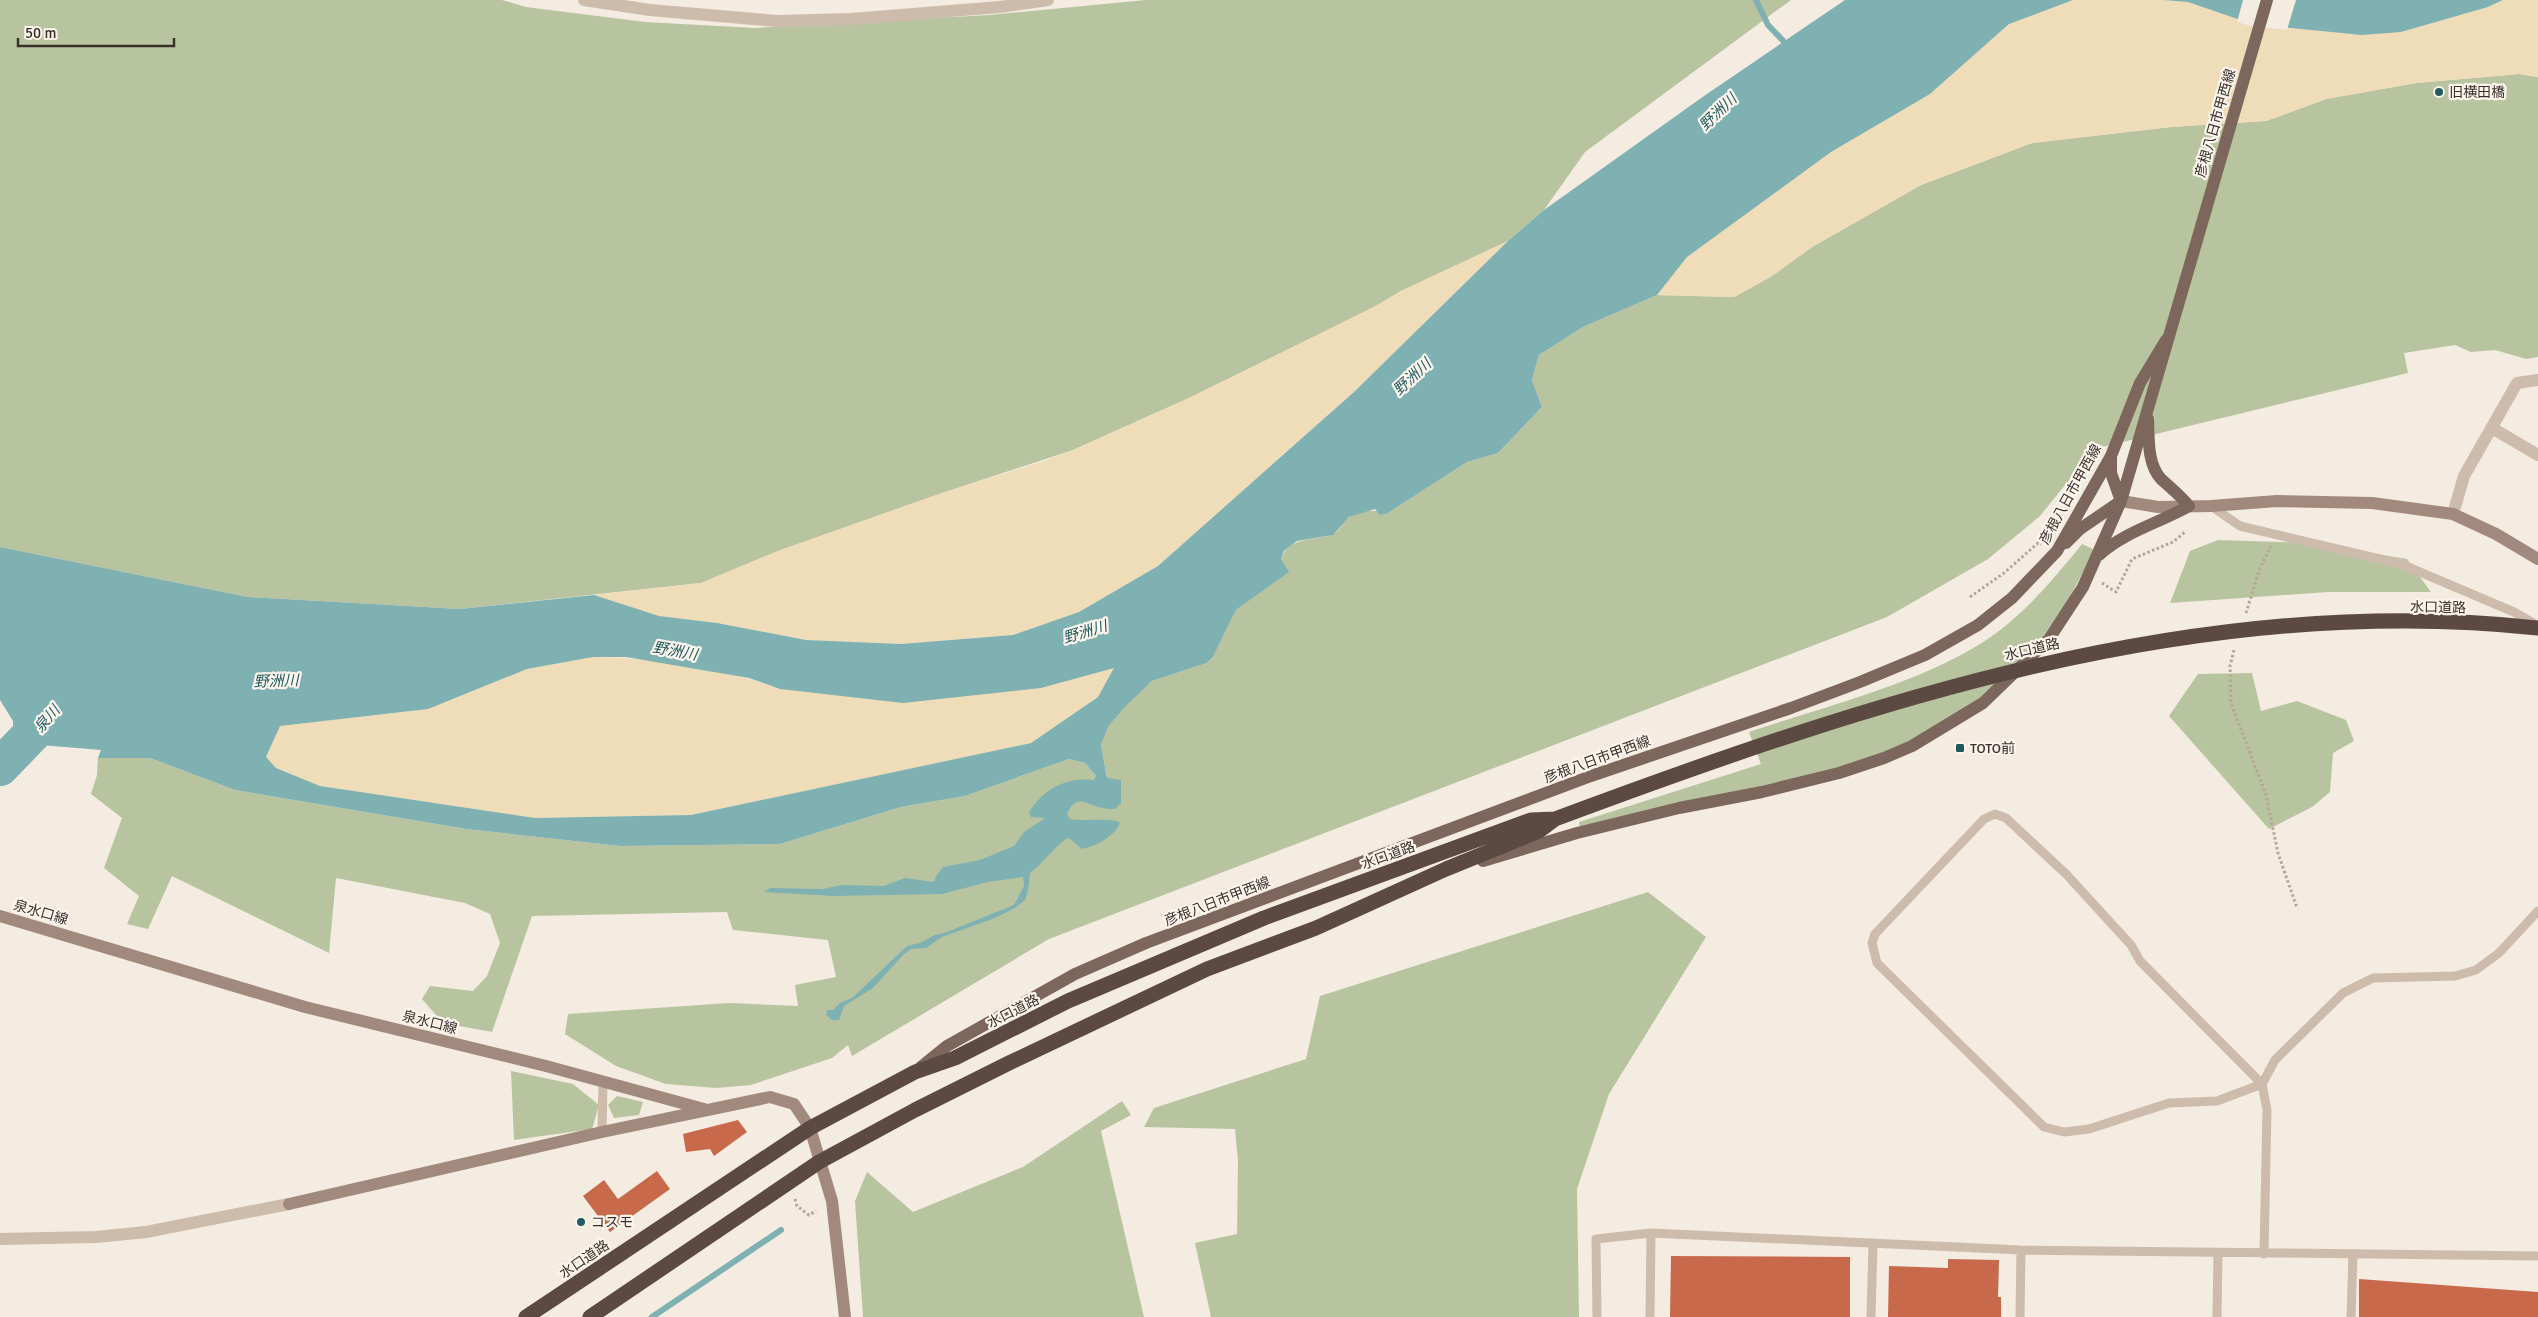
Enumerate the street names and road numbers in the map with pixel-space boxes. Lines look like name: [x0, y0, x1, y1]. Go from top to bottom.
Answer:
street label: 彦根八日市甲西線: [2192, 67, 2239, 179]
street label: 彦根八日市甲西線: [2036, 441, 2105, 547]
street label: 水口道路: [2410, 599, 2466, 616]
street label: 水口道路: [2003, 635, 2061, 664]
street label: 彦根八日市甲西線: [1542, 732, 1653, 787]
street label: 水口道路: [1359, 838, 1417, 873]
street label: 彦根八日市甲西線: [1162, 873, 1273, 929]
street label: 泉水口線: [12, 897, 70, 928]
street label: 水口道路: [984, 991, 1042, 1032]
street label: 泉水口線: [401, 1007, 459, 1038]
street label: 水口道路: [556, 1237, 612, 1282]

